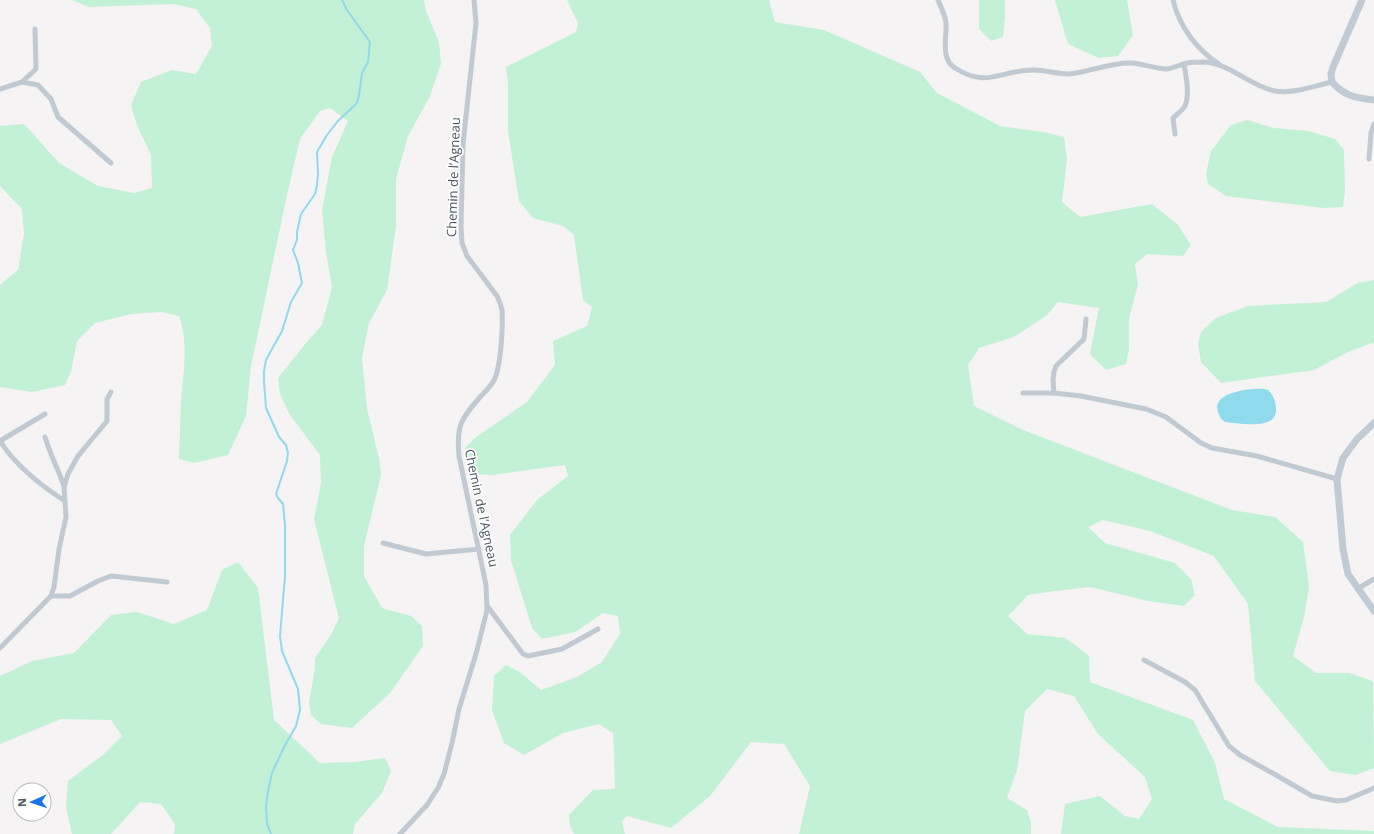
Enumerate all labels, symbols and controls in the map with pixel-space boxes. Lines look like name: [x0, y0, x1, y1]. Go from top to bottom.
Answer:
street label: Chemin de l’Agneau: [442, 117, 464, 237]
street label: Chemin de l’Agneau: [461, 447, 503, 569]
north arrow: [12, 782, 52, 822]
text: N: [14, 798, 29, 807]

